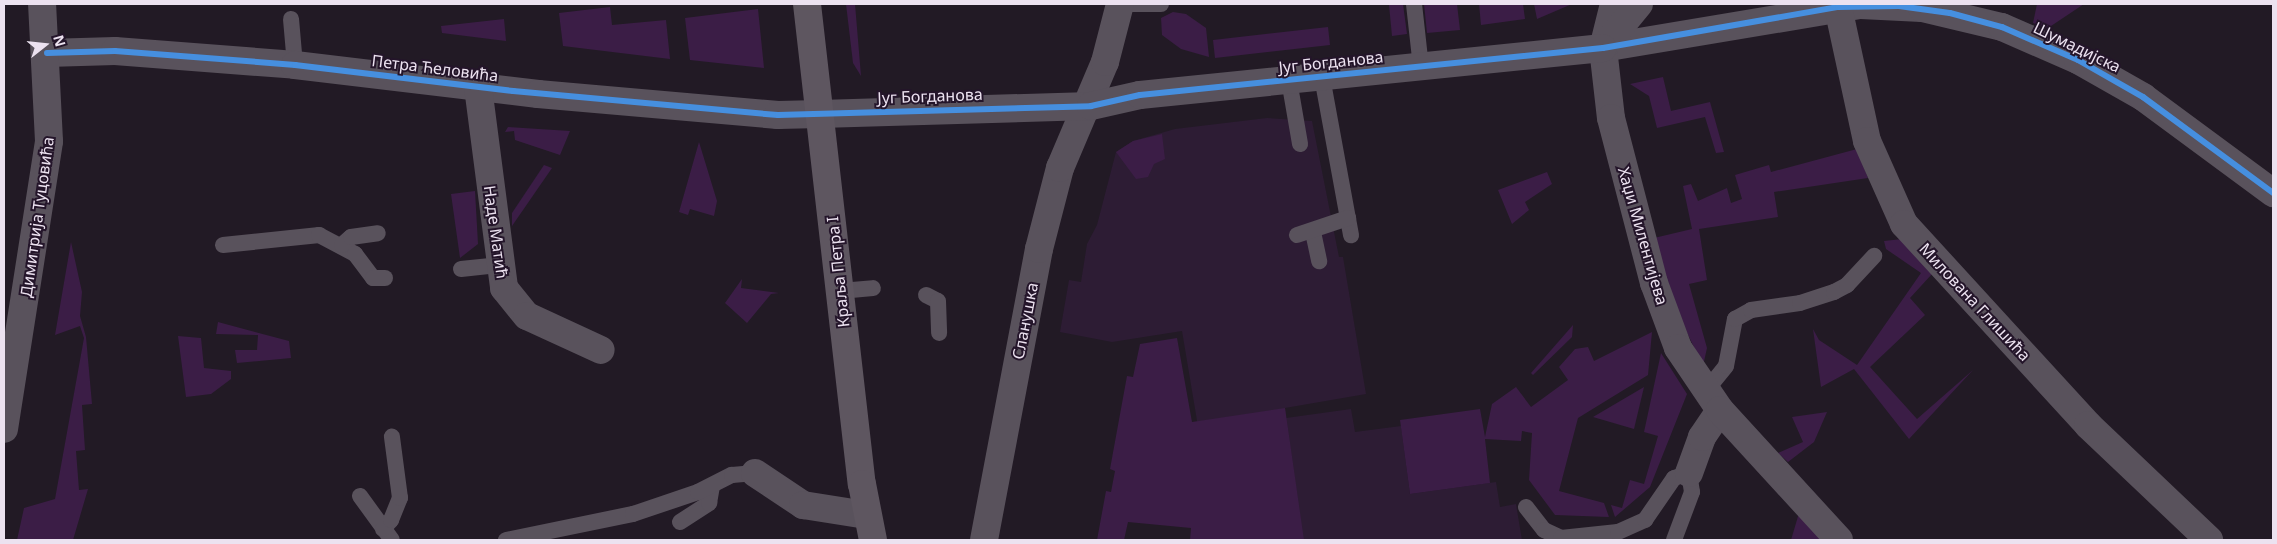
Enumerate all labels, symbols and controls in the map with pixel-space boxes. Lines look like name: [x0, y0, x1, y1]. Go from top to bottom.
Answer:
street label: Шумадијска: [2030, 18, 2124, 76]
north arrow: [20, 20, 70, 70]
text: N: [49, 33, 71, 49]
street label: Југ Богданова: [1278, 47, 1384, 77]
street label: Петра Ћеловића: [371, 51, 499, 85]
street label: Југ Богданова: [877, 85, 983, 107]
street label: Димитрија Туцовића: [16, 136, 58, 298]
street label: Хаџи Милентијева: [1614, 165, 1672, 307]
street label: Наде Матић: [480, 184, 512, 280]
street label: Краља Петра I: [823, 216, 853, 328]
street label: Милована Глишића: [1915, 239, 2035, 365]
street label: Сланушка: [1008, 281, 1042, 361]

